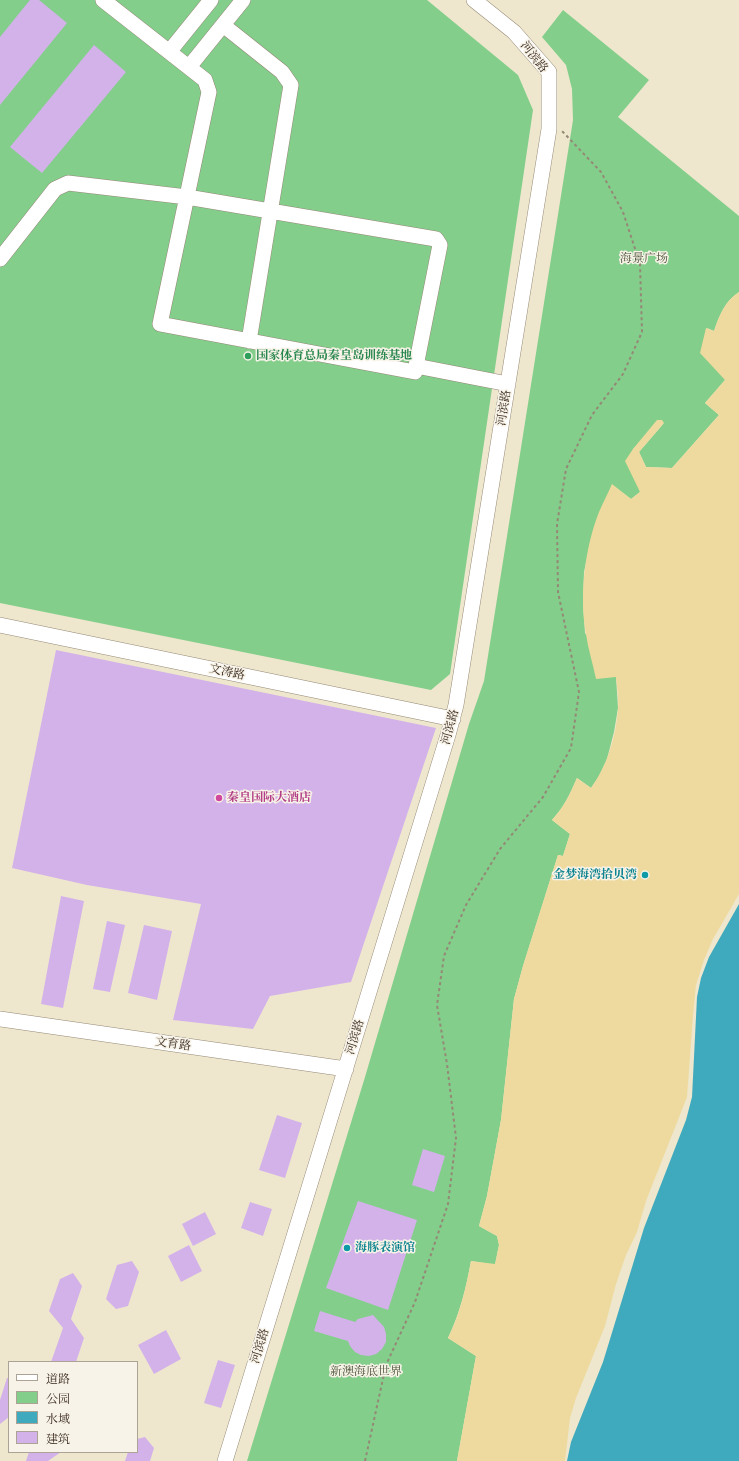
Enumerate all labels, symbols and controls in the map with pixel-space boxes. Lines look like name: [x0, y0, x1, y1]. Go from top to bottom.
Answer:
street label: 河滨路: [517, 38, 551, 76]
park label: 海景广场: [620, 252, 668, 266]
place label: 国家体育总局秦皇岛训练基地: [256, 349, 412, 363]
marker: 国家体育总局秦皇岛训练基地: [243, 351, 253, 361]
street label: 河滨路: [494, 389, 514, 427]
street label: 文涛路: [208, 661, 246, 683]
street label: 河滨路: [438, 708, 462, 746]
place label: 秦皇国际大酒店: [227, 791, 311, 805]
marker: 秦皇国际大酒店: [214, 793, 224, 803]
place label: 金梦海湾拾贝湾: [553, 868, 637, 882]
marker: 金梦海湾拾贝湾: [640, 870, 650, 880]
street label: 河滨路: [343, 1018, 367, 1056]
street label: 文育路: [154, 1034, 192, 1054]
place label: 海豚表演馆: [355, 1241, 415, 1255]
marker: 海豚表演馆: [342, 1243, 352, 1253]
street label: 河滨路: [248, 1327, 272, 1365]
legend: [8, 1361, 138, 1453]
park label: 新澳海底世界: [330, 1365, 402, 1379]
text: 道路: [46, 1371, 70, 1386]
text: 公园: [46, 1391, 70, 1406]
text: 水域: [46, 1411, 70, 1426]
text: 建筑: [46, 1431, 70, 1446]

